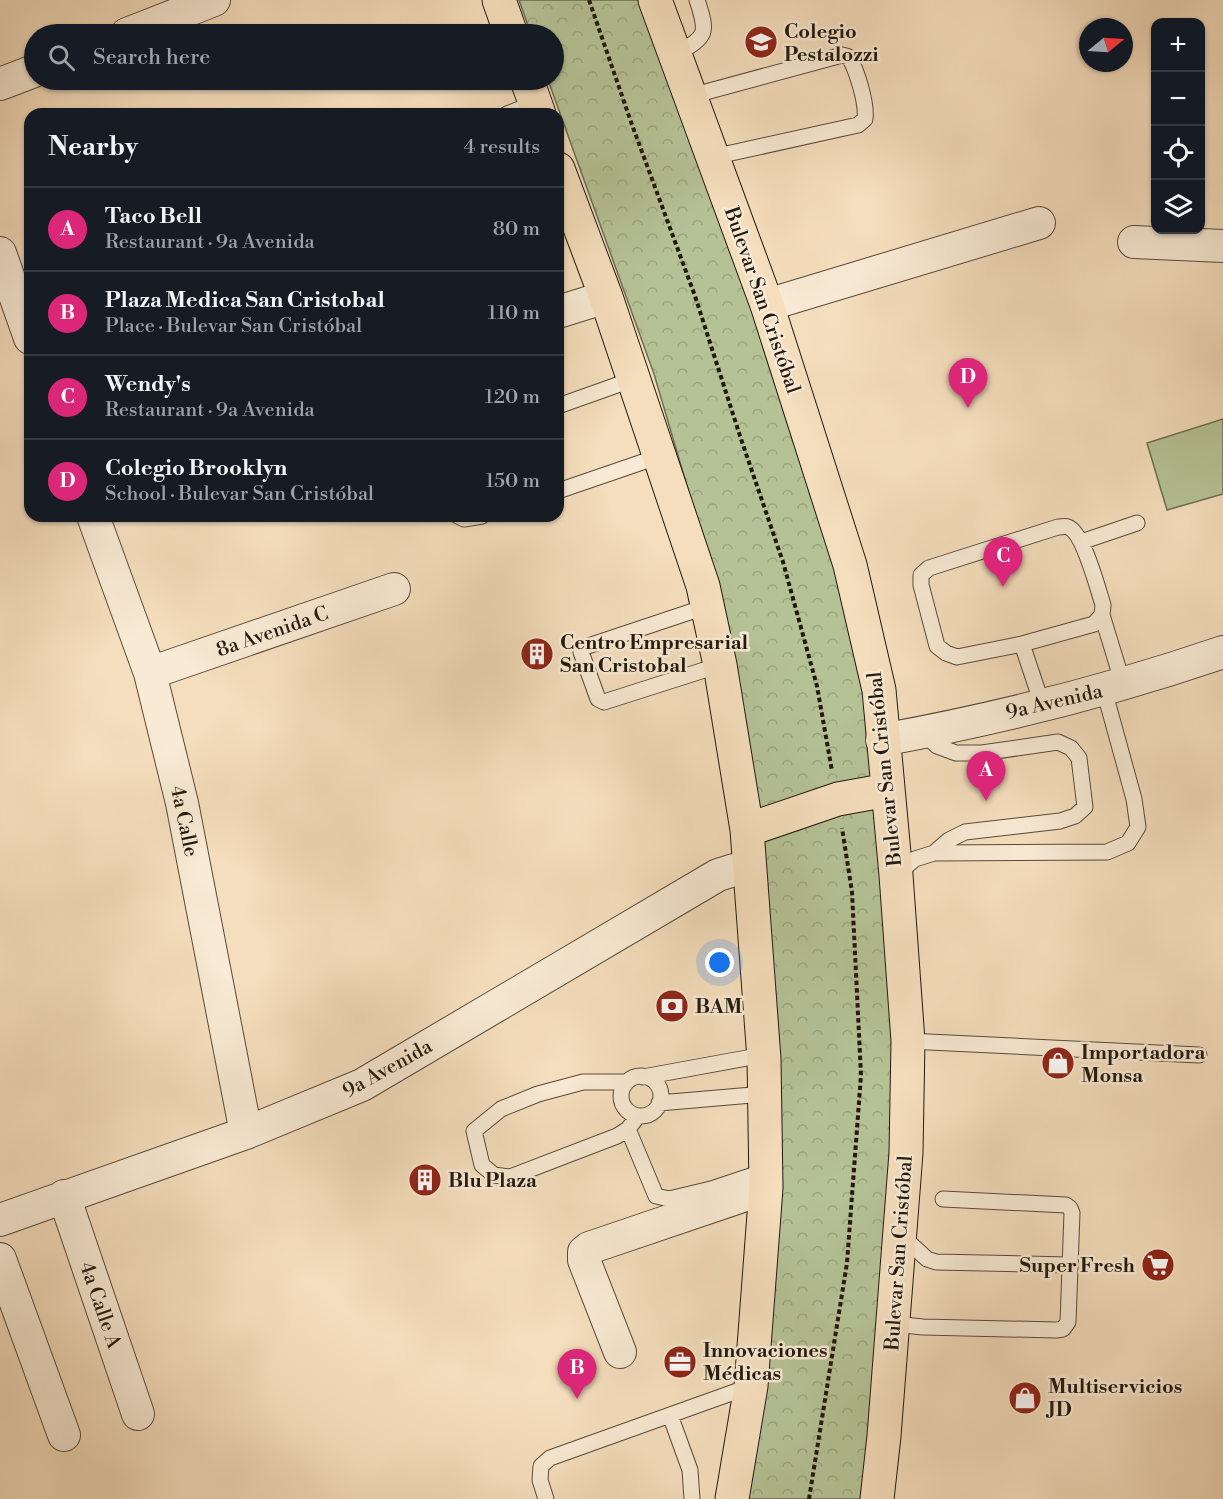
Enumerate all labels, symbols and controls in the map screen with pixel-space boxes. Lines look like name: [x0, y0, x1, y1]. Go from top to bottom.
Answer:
north arrow: [1079, 18, 1133, 72]
map controls: [1151, 18, 1205, 234]
button: +: [1151, 18, 1205, 72]
place label: Colegio Pestalozzi: [784, 20, 879, 68]
search box: [24, 24, 564, 90]
school or university icon: Colegio Pestalozzi: [743, 24, 779, 60]
icon: search: [45, 41, 78, 74]
text: Search here: [93, 44, 210, 71]
button: −: [1151, 72, 1205, 126]
button: locate: [1151, 126, 1205, 180]
text: Nearby: [48, 131, 138, 163]
text: 4 results: [463, 135, 540, 160]
button: layers: [1151, 180, 1205, 234]
text: Taco Bell: [105, 203, 202, 230]
street label: Bulevar San Cristóbal: [718, 203, 805, 397]
text: A: [60, 217, 75, 242]
text: 80 m: [493, 217, 540, 242]
text: Restaurant · 9a Avenida: [105, 230, 315, 255]
text: Plaza Medica San Cristobal: [105, 287, 385, 314]
text: B: [60, 301, 75, 326]
text: 110 m: [488, 301, 540, 326]
text: Place · Bulevar San Cristóbal: [105, 314, 362, 339]
pin: D: [948, 358, 988, 408]
text: Wendy's: [105, 371, 191, 398]
text: C: [60, 385, 75, 410]
text: 120 m: [485, 385, 540, 410]
text: Restaurant · 9a Avenida: [105, 398, 315, 423]
text: Colegio Brooklyn: [105, 455, 287, 482]
text: D: [60, 469, 75, 494]
text: 150 m: [485, 469, 540, 494]
text: School · Bulevar San Cristóbal: [105, 482, 374, 507]
pin: C: [984, 538, 1022, 587]
street label: 8a Avenida C: [213, 602, 332, 663]
place label: Centro Empresarial San Cristobal: [560, 631, 749, 679]
building icon: Centro Empresarial San Cristobal: [519, 636, 555, 672]
street label: Bulevar San Cristóbal: [863, 670, 908, 868]
street label: 9a Avenida: [1003, 679, 1106, 726]
pin: A: [966, 752, 1006, 801]
street label: 4a Calle: [164, 784, 203, 859]
your location: [705, 948, 734, 977]
bank icon: BAM: [654, 988, 690, 1024]
place label: BAM: [695, 995, 743, 1020]
street label: 9a Avenida: [338, 1034, 438, 1104]
place label: Importadora Monsa: [1081, 1041, 1206, 1089]
shop icon: Importadora Monsa: [1040, 1045, 1076, 1081]
street label: Bulevar San Cristóbal: [880, 1155, 919, 1353]
building icon: Blu Plaza: [407, 1162, 443, 1198]
place label: Blu Plaza: [448, 1169, 537, 1194]
supermarket icon: Super Fresh: [1140, 1247, 1176, 1283]
place label: Super Fresh: [1020, 1254, 1136, 1279]
street label: 4a Calle A: [73, 1259, 126, 1353]
place label: Innovaciones Médicas: [703, 1339, 828, 1387]
office icon: Innovaciones Médicas: [662, 1344, 698, 1380]
pin: B: [558, 1350, 596, 1399]
place label: Multiservicios JD: [1045, 1375, 1182, 1423]
shop icon: Multiservicios JD: [1007, 1380, 1043, 1416]

